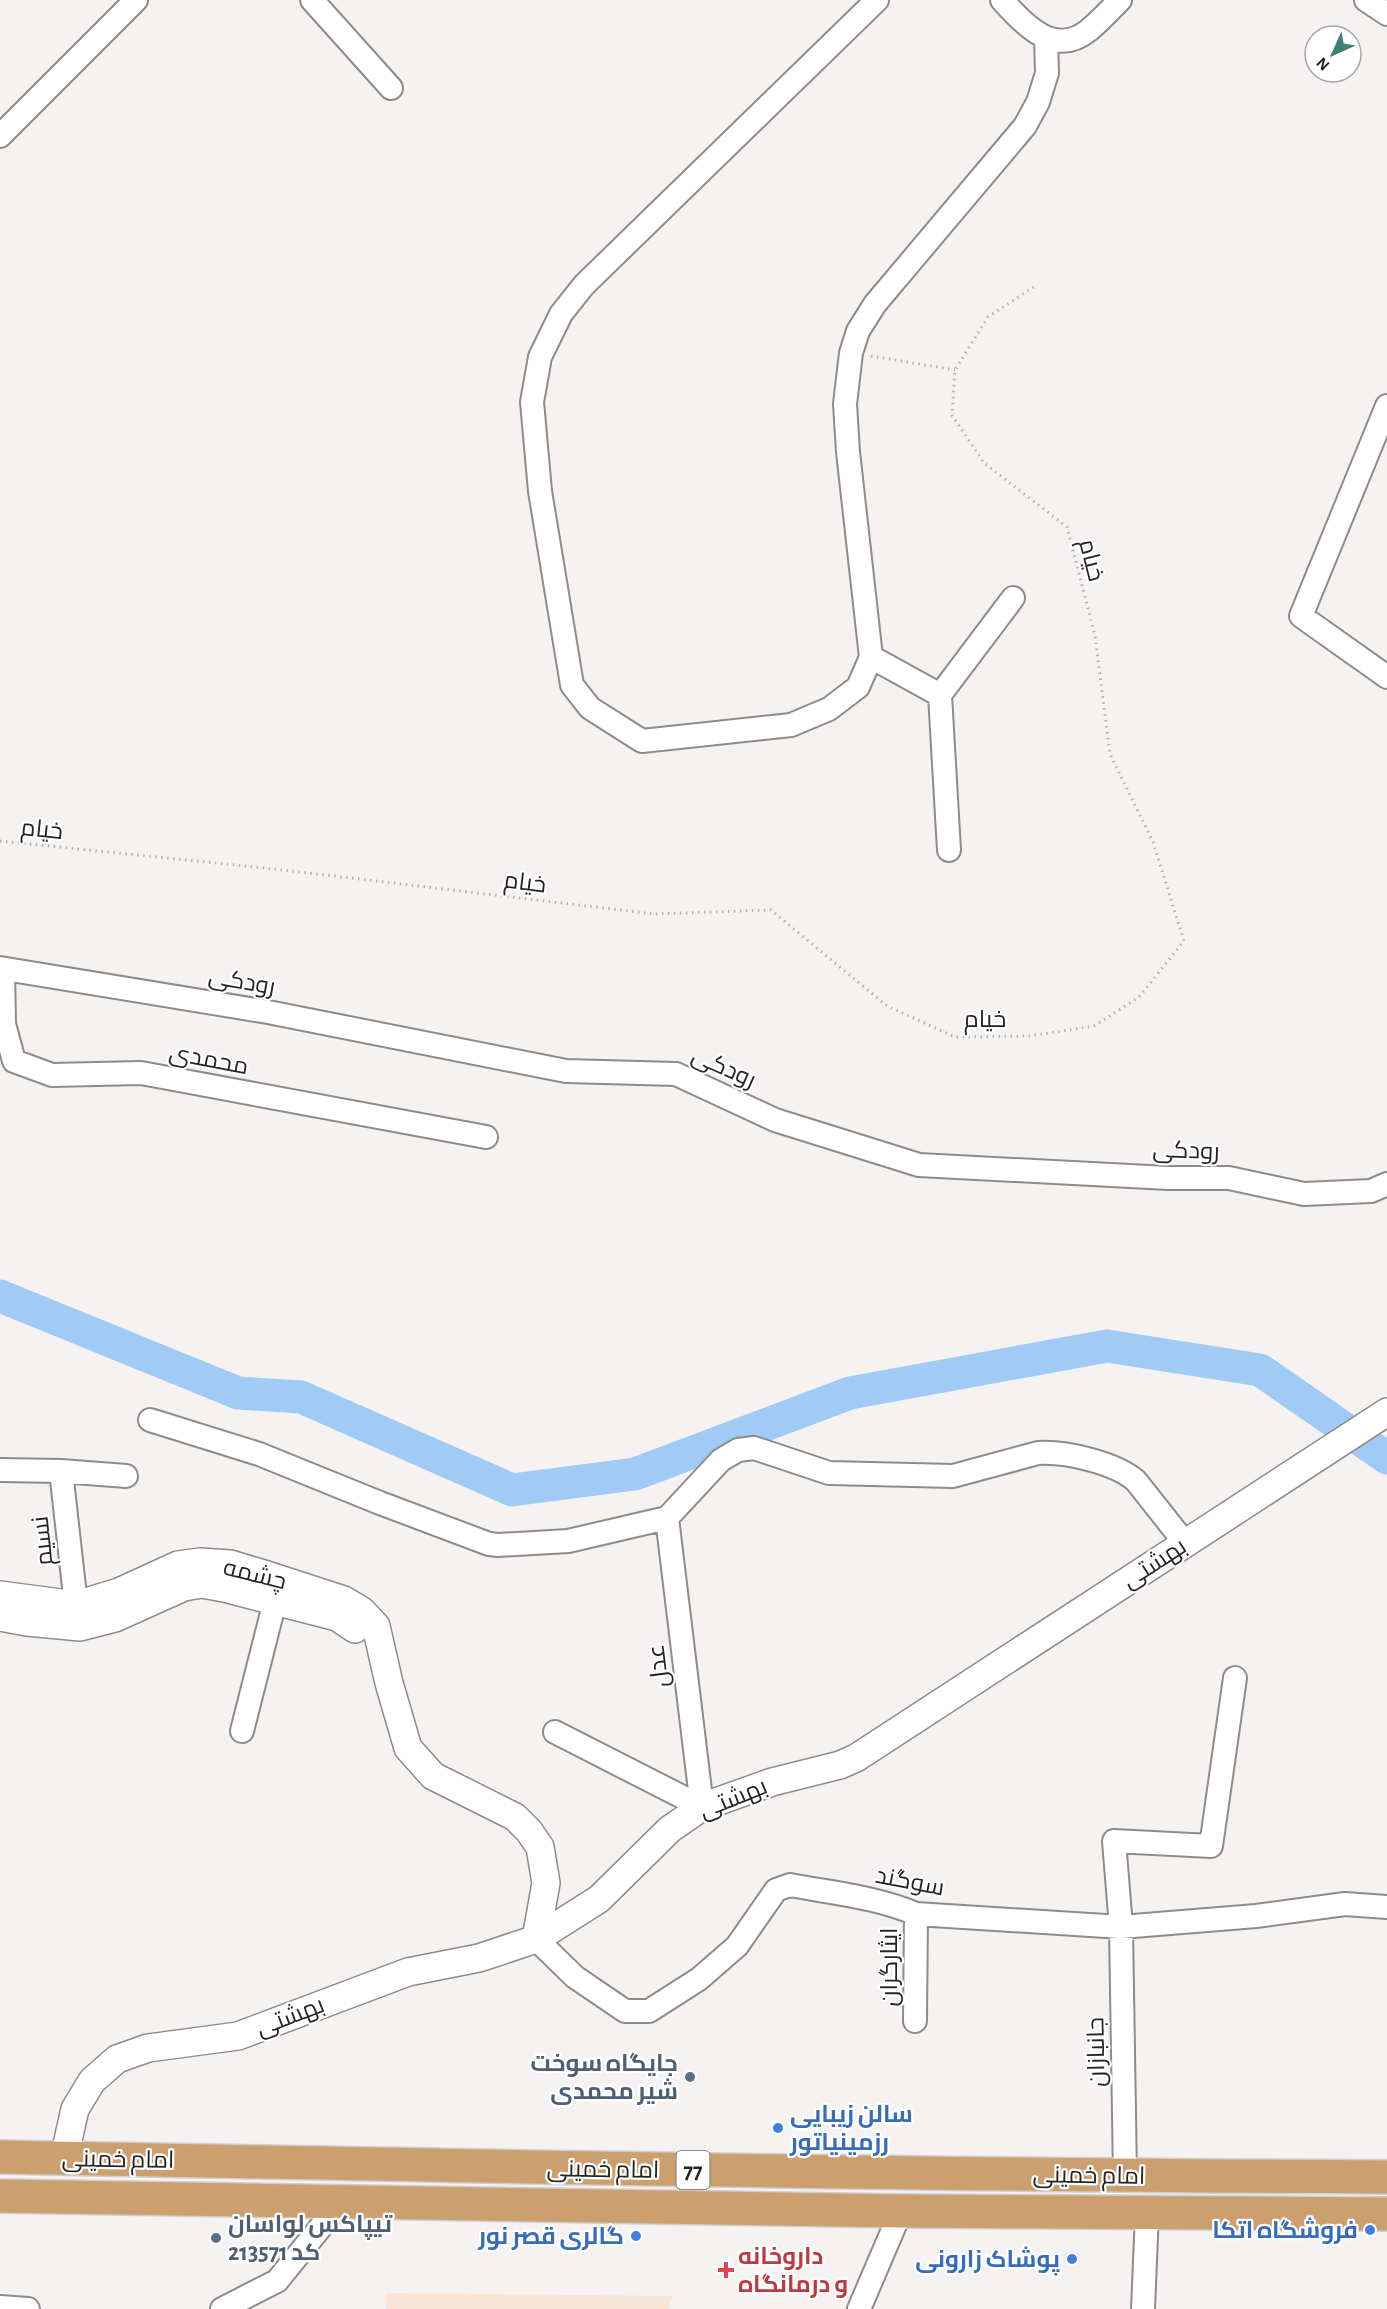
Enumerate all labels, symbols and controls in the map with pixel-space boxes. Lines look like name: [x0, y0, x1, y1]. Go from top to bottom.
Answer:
north arrow: [1303, 24, 1363, 84]
text: N: [1314, 54, 1333, 73]
street label: خیام: [1071, 537, 1108, 584]
street label: خیام: [19, 816, 64, 847]
street label: خیام: [502, 868, 547, 900]
street label: رودکی: [206, 964, 277, 1001]
street label: خیام: [964, 1008, 1006, 1035]
street label: محمدی: [167, 1041, 251, 1080]
street label: رودکی: [688, 1043, 759, 1093]
street label: رودکی: [1152, 1138, 1220, 1165]
street label: نسیم: [28, 1515, 61, 1567]
street label: بهشتی: [1118, 1534, 1191, 1594]
street label: چشمه: [220, 1555, 289, 1597]
street label: عدل: [644, 1643, 675, 1689]
street label: بهشتی: [696, 1774, 771, 1824]
street label: سوگند: [873, 1864, 946, 1900]
street label: ایثارگران: [877, 1927, 903, 2007]
street label: بهشتی: [252, 1992, 328, 2042]
street label: جانبازان: [1084, 2017, 1111, 2087]
place label: جایگاه سوخت شیر محمدی: [531, 2052, 678, 2105]
marker: جایگاه سوخت شیر محمدی: [683, 2070, 697, 2084]
place label: سالن زیبایی رزمینیاتور: [789, 2103, 913, 2156]
marker: سالن زیبایی رزمینیاتور: [771, 2121, 785, 2135]
street label: امام خمینی: [61, 2147, 175, 2176]
road number: 77: [676, 2151, 710, 2189]
street label: امام خمینی: [546, 2157, 660, 2186]
street label: امام خمینی: [1032, 2163, 1146, 2192]
place label: تیپاکس لواسان کد 213571: [228, 2213, 393, 2265]
place label: فروشگاه اتکا: [1212, 2217, 1358, 2244]
marker: فروشگاه اتکا: [1363, 2223, 1377, 2237]
place label: گالری قصر نور: [477, 2225, 624, 2250]
marker: گالری قصر نور: [629, 2229, 643, 2243]
marker: تیپاکس لواسان کد 213571: [209, 2231, 223, 2245]
place label: داروخانه و درمانگاه: [738, 2245, 848, 2298]
place label: پوشاک زارونی: [915, 2246, 1060, 2276]
marker: پوشاک زارونی: [1065, 2252, 1079, 2266]
marker: داروخانه و درمانگاه: [719, 2263, 733, 2277]

